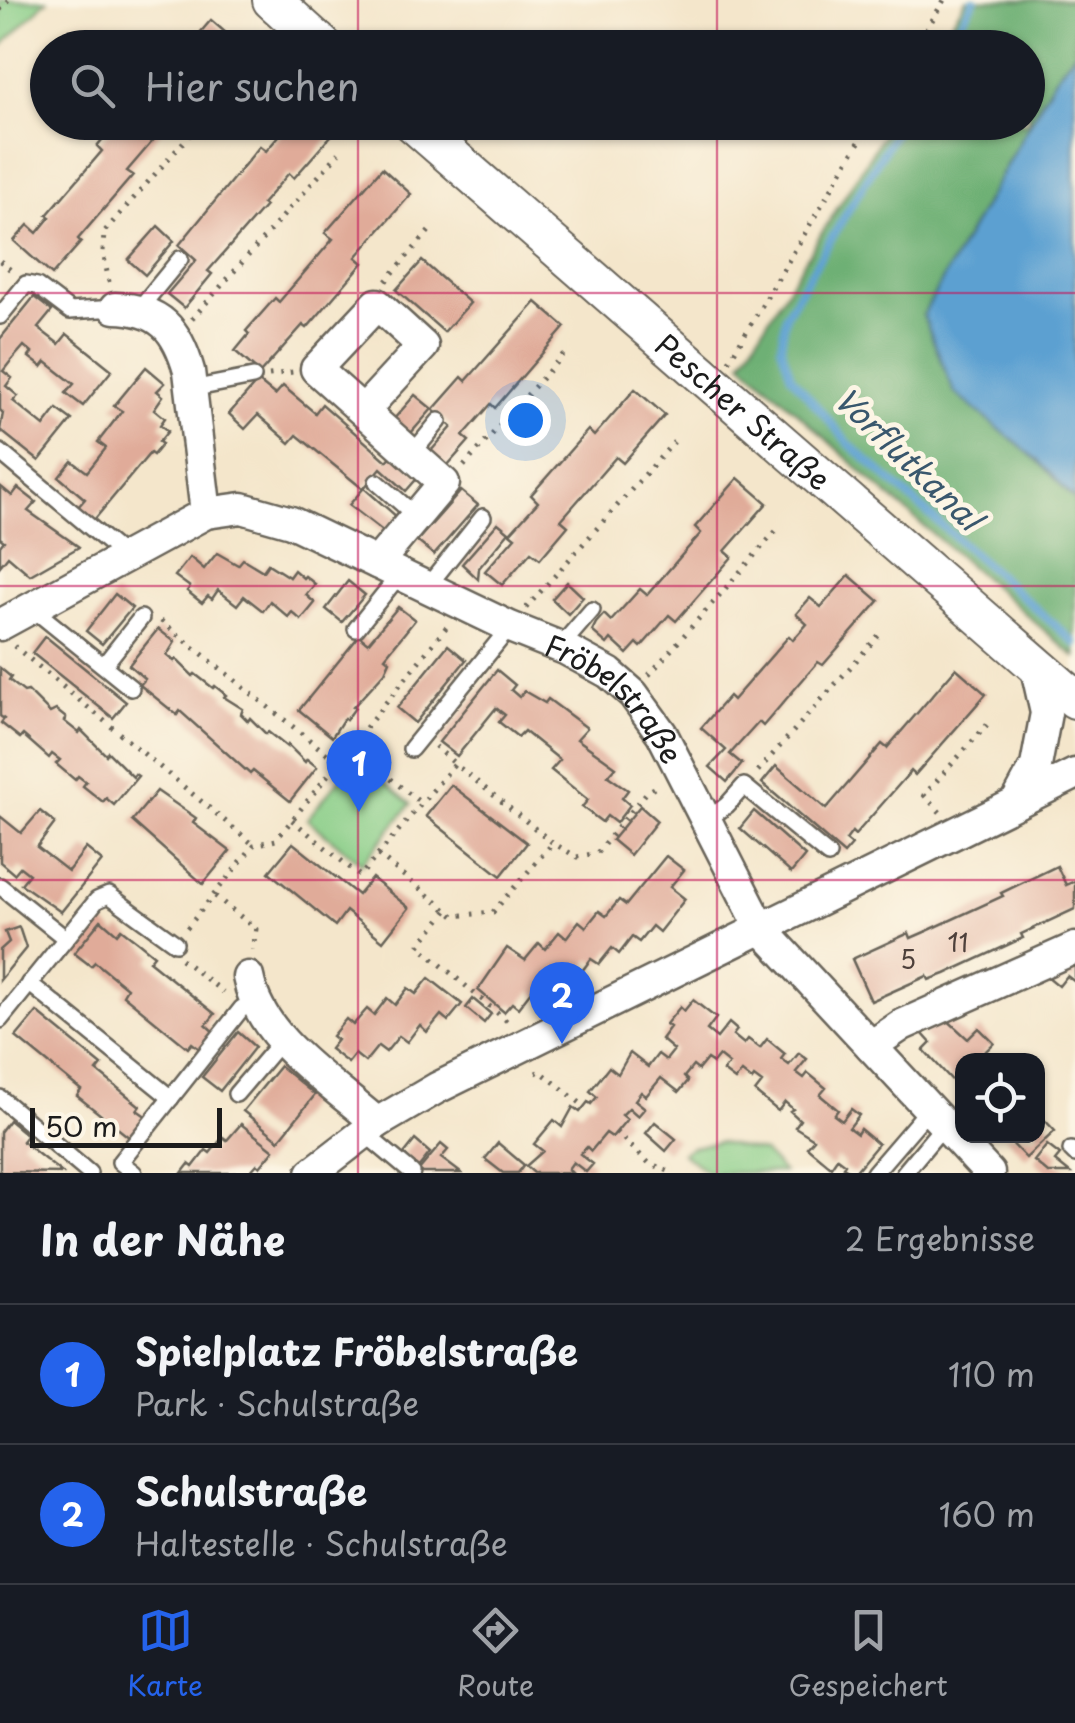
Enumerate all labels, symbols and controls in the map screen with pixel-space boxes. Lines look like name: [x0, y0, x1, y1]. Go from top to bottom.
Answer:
search box: [30, 30, 1045, 140]
text: Hier suchen: [145, 57, 359, 114]
icon: search: [65, 58, 120, 113]
street label: Pescher Straße: [646, 322, 842, 500]
water label: Vorflutkanal: [825, 375, 996, 544]
your location: [500, 395, 551, 446]
street label: Fröbelstraße: [539, 621, 696, 771]
pin: 1: [326, 730, 392, 812]
house number: 11: [948, 923, 968, 961]
house number: 5: [900, 940, 916, 978]
pin: 2: [530, 962, 594, 1044]
map controls: [955, 1053, 1045, 1143]
button: locate: [955, 1053, 1045, 1143]
scale bar: [30, 1103, 222, 1148]
text: 50 m: [45, 1104, 118, 1147]
text: In der Nähe: [40, 1207, 285, 1270]
text: 2 Ergebnisse: [845, 1214, 1035, 1262]
text: Spielplatz Fröbelstraße: [135, 1322, 578, 1379]
text: 1: [65, 1350, 80, 1398]
text: 110 m: [948, 1350, 1035, 1398]
text: Park · Schulstraße: [135, 1379, 419, 1427]
text: Schulstraße: [135, 1462, 367, 1519]
text: 2: [61, 1490, 84, 1538]
text: 160 m: [939, 1490, 1035, 1538]
text: Haltestelle · Schulstraße: [135, 1519, 508, 1567]
tab: Karte: [127, 1603, 203, 1706]
tab: Route: [457, 1603, 534, 1706]
tab: Gespeichert: [789, 1603, 948, 1706]

